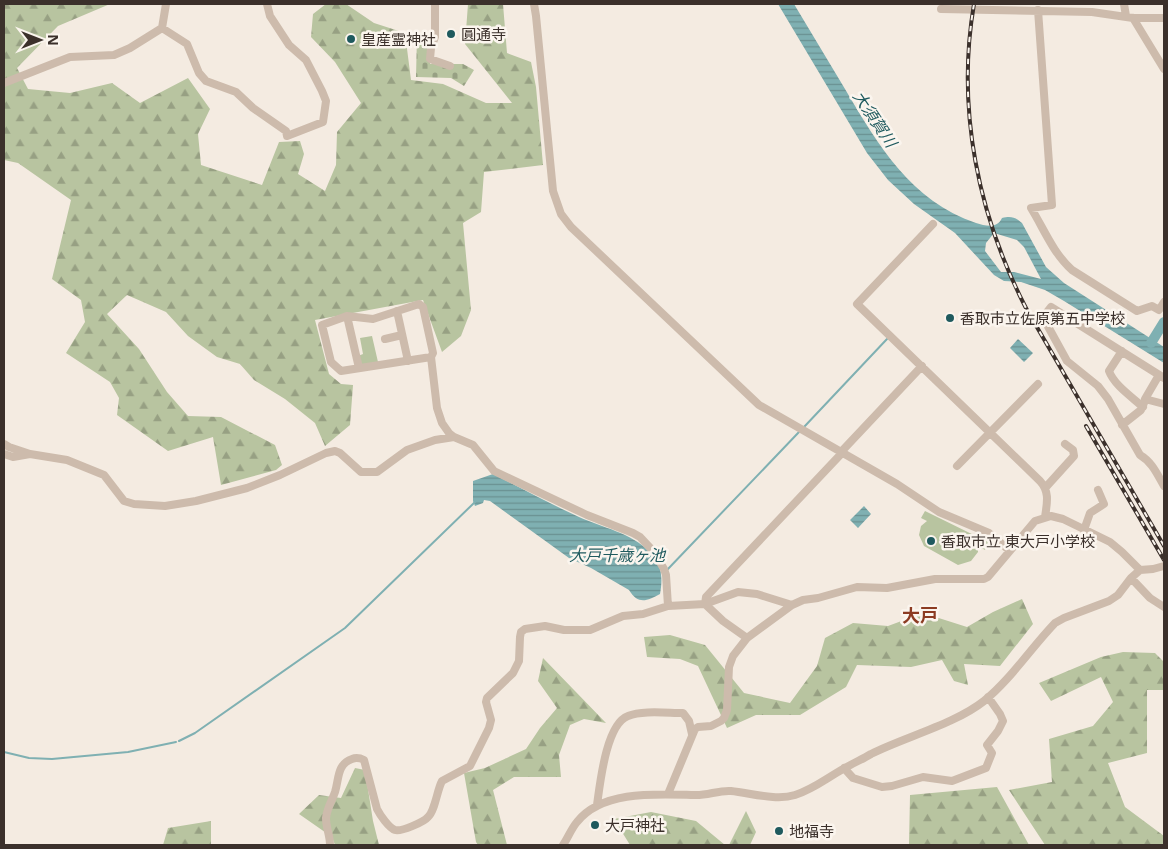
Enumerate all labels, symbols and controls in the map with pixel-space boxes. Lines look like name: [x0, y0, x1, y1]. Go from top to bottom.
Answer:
north arrow: [15, 15, 65, 65]
place label: 圓通寺: [461, 24, 506, 44]
marker: 圓通寺: [445, 28, 457, 40]
place label: 皇産霊神社: [361, 29, 436, 49]
marker: 皇産霊神社: [345, 33, 357, 45]
text: N: [44, 34, 63, 46]
water label: 大須賀川: [848, 86, 903, 153]
place label: 香取市立佐原第五中学校: [960, 308, 1125, 328]
marker: 香取市立佐原第五中学校: [944, 312, 956, 324]
place label: 香取市立 東大戸小学校: [941, 531, 1095, 551]
marker: 香取市立 東大戸小学校: [925, 535, 937, 547]
water label: 大戸千歳ヶ池: [569, 544, 667, 566]
district label: 大戸: [902, 603, 938, 627]
place label: 大戸神社: [605, 815, 665, 835]
marker: 大戸神社: [589, 819, 601, 831]
place label: 地福寺: [789, 821, 834, 841]
marker: 地福寺: [773, 825, 785, 837]

